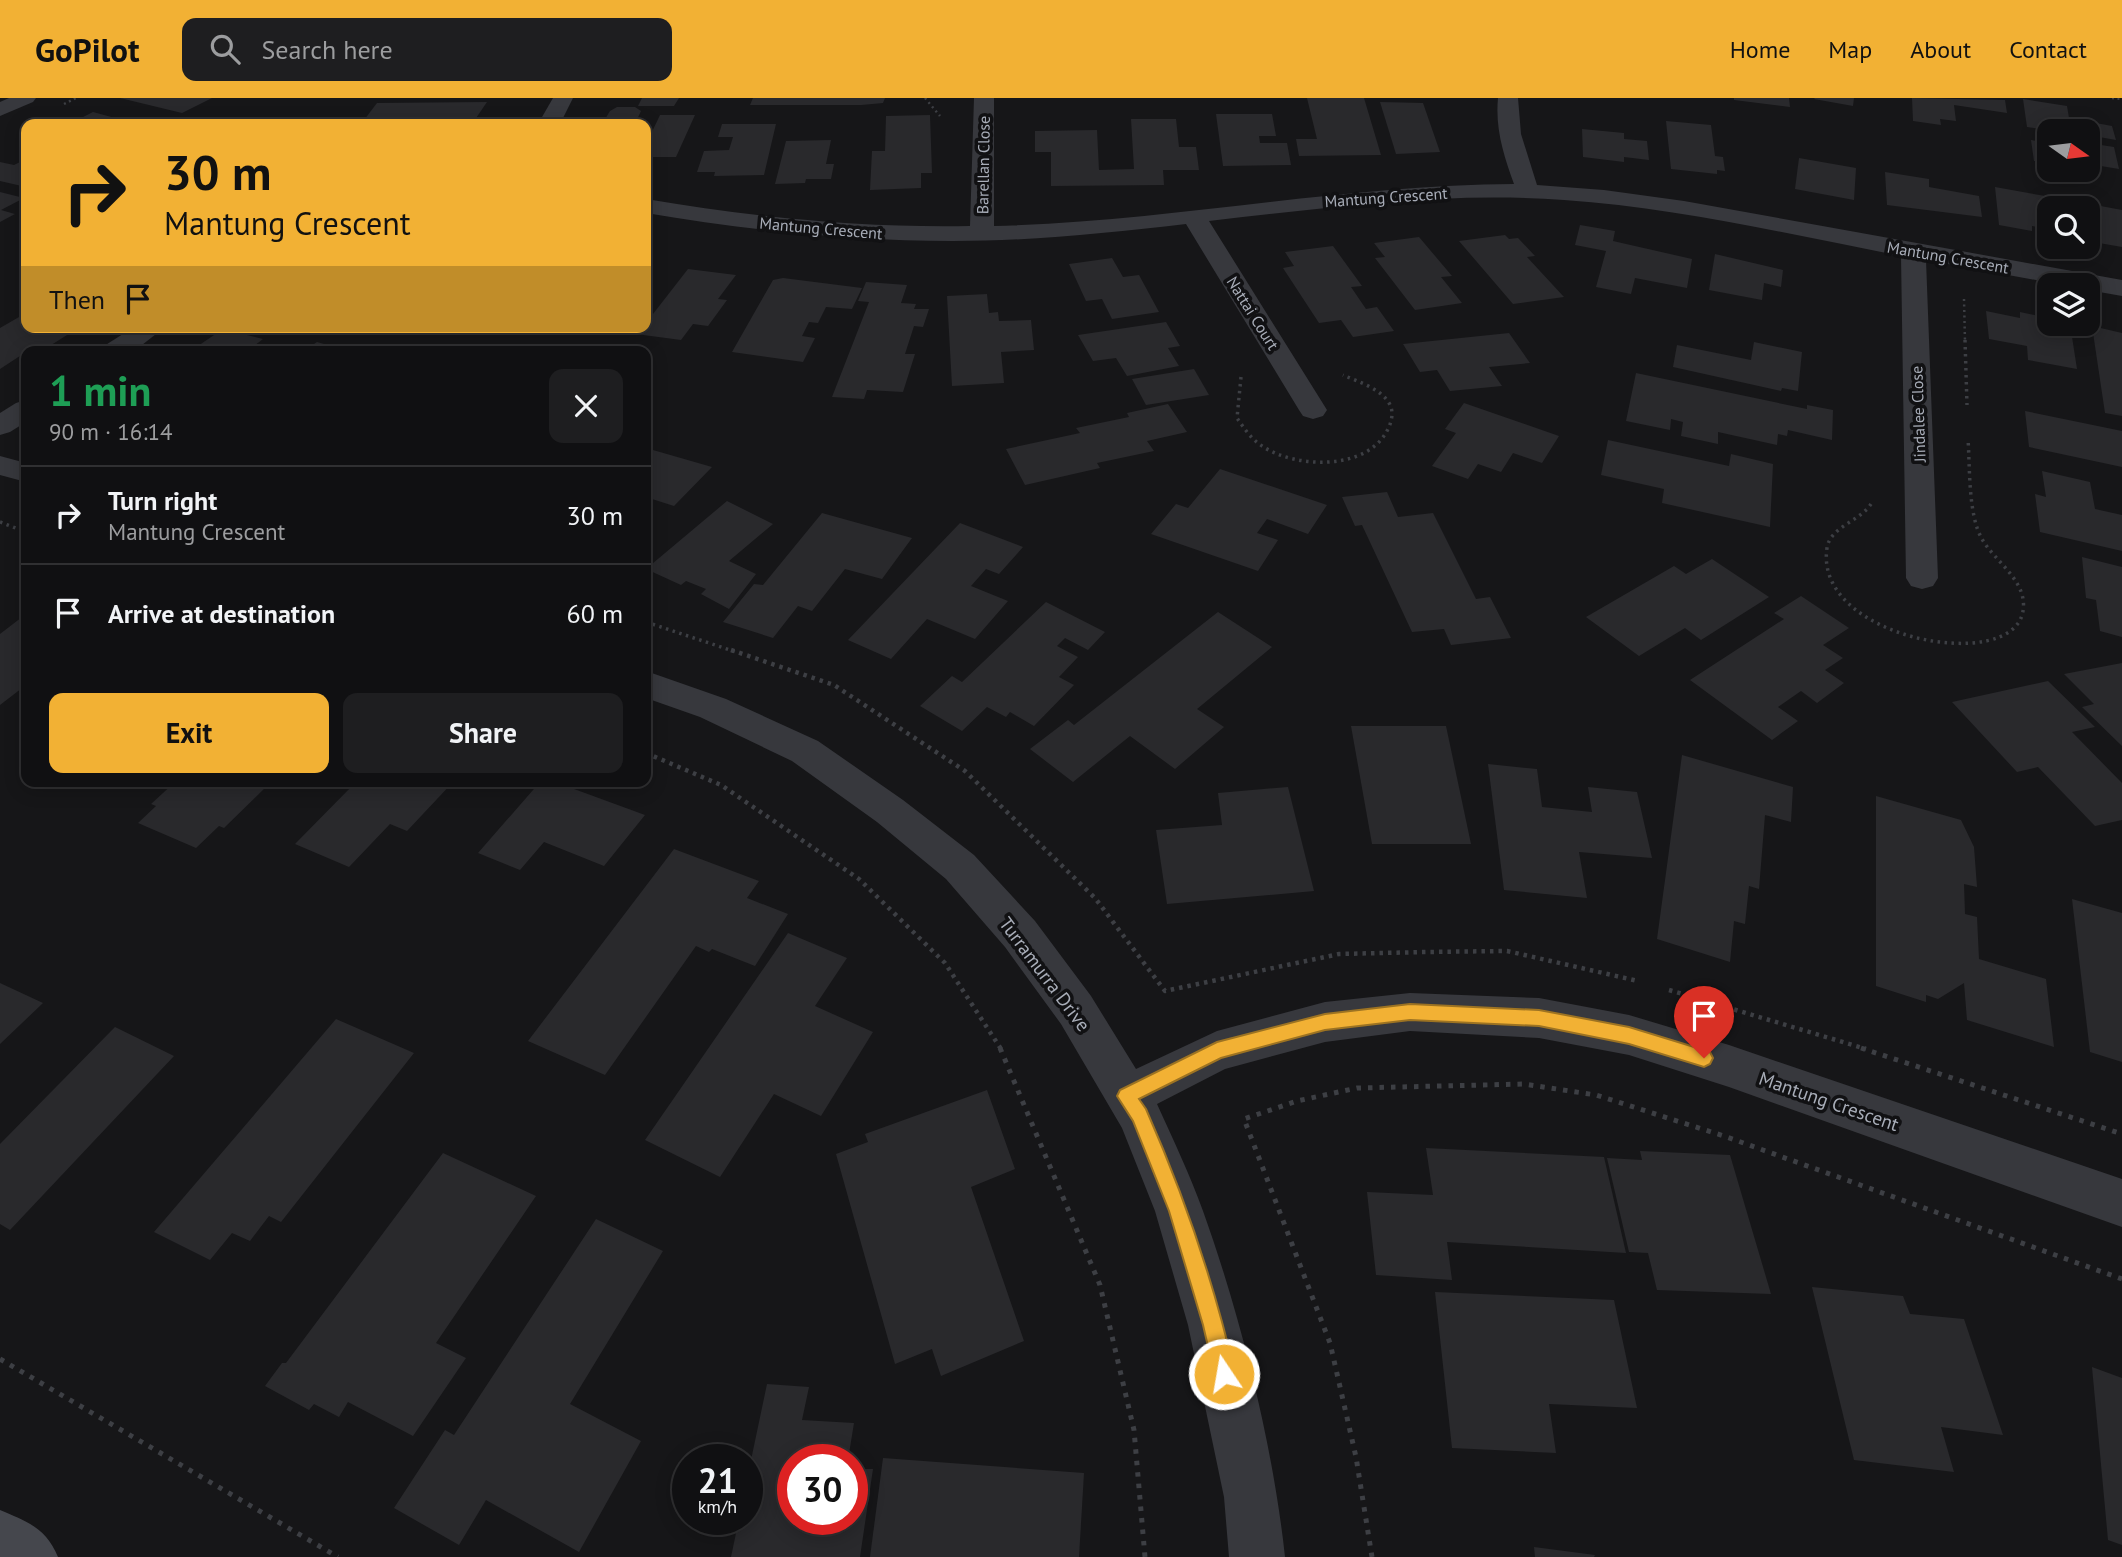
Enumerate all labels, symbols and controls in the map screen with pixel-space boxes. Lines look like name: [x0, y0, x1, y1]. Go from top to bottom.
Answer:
search box: [182, 18, 672, 81]
text: GoPilot: [35, 28, 140, 71]
icon: search: [206, 30, 244, 68]
text: Search here: [262, 33, 393, 66]
text: Home: [1730, 34, 1790, 65]
text: Map: [1828, 34, 1872, 65]
text: About: [1910, 34, 1971, 65]
text: Contact: [2009, 34, 2087, 65]
street label: Barellan Close: [972, 116, 994, 214]
north arrow: [2037, 119, 2100, 182]
map controls: [2037, 119, 2100, 336]
text: 30 m: [164, 140, 271, 204]
icon: right: [49, 147, 140, 238]
street label: Mantung Crescent: [1324, 183, 1449, 211]
button: search: [2037, 196, 2100, 259]
text: Mantung Crescent: [164, 202, 411, 244]
street label: Mantung Crescent: [759, 213, 884, 243]
street label: Mantung Crescent: [1886, 236, 2011, 278]
street label: Nattai Court: [1222, 272, 1284, 354]
button: layers: [2037, 273, 2100, 336]
icon: arrive: [119, 280, 157, 318]
text: Then: [49, 283, 105, 316]
text: 1 min: [49, 363, 151, 418]
street label: Jindalee Close: [1906, 365, 1930, 464]
button: close: [549, 369, 623, 443]
text: 90 m · 16:14: [49, 417, 173, 446]
text: Turn right: [108, 484, 217, 517]
icon: right: [49, 496, 87, 534]
text: 30 m: [567, 499, 623, 532]
text: Mantung Crescent: [108, 517, 285, 546]
icon: arrive: [49, 594, 87, 632]
text: Arrive at destination: [108, 597, 335, 630]
text: 60 m: [567, 597, 623, 630]
button: Exit: [49, 693, 329, 773]
button: Share: [343, 693, 623, 773]
street label: Turramurra Drive: [994, 912, 1096, 1036]
pin: [1674, 986, 1734, 1058]
icon: arrive: [1685, 997, 1723, 1035]
street label: Mantung Crescent: [1756, 1066, 1903, 1136]
position arrow: [1187, 1337, 1261, 1411]
speed limit sign: 30: [777, 1444, 868, 1535]
text: 21: [698, 1457, 737, 1503]
text: km/h: [698, 1495, 737, 1518]

